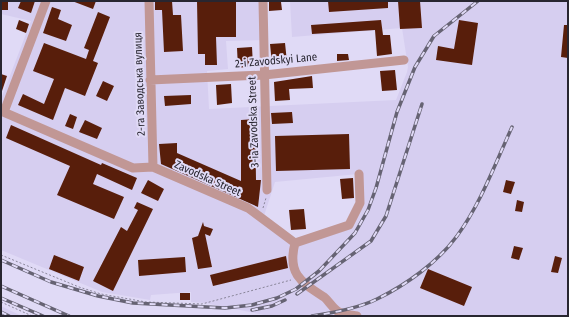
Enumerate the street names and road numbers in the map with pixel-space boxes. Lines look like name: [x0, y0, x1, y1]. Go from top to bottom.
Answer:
street label: 2-га Заводська вулиця: [131, 32, 148, 136]
street label: 2-i Zavodskyi Lane: [234, 50, 318, 71]
street label: 3-ia Zavodska Street: [245, 76, 262, 168]
street label: Zavodska Street: [173, 158, 243, 199]

